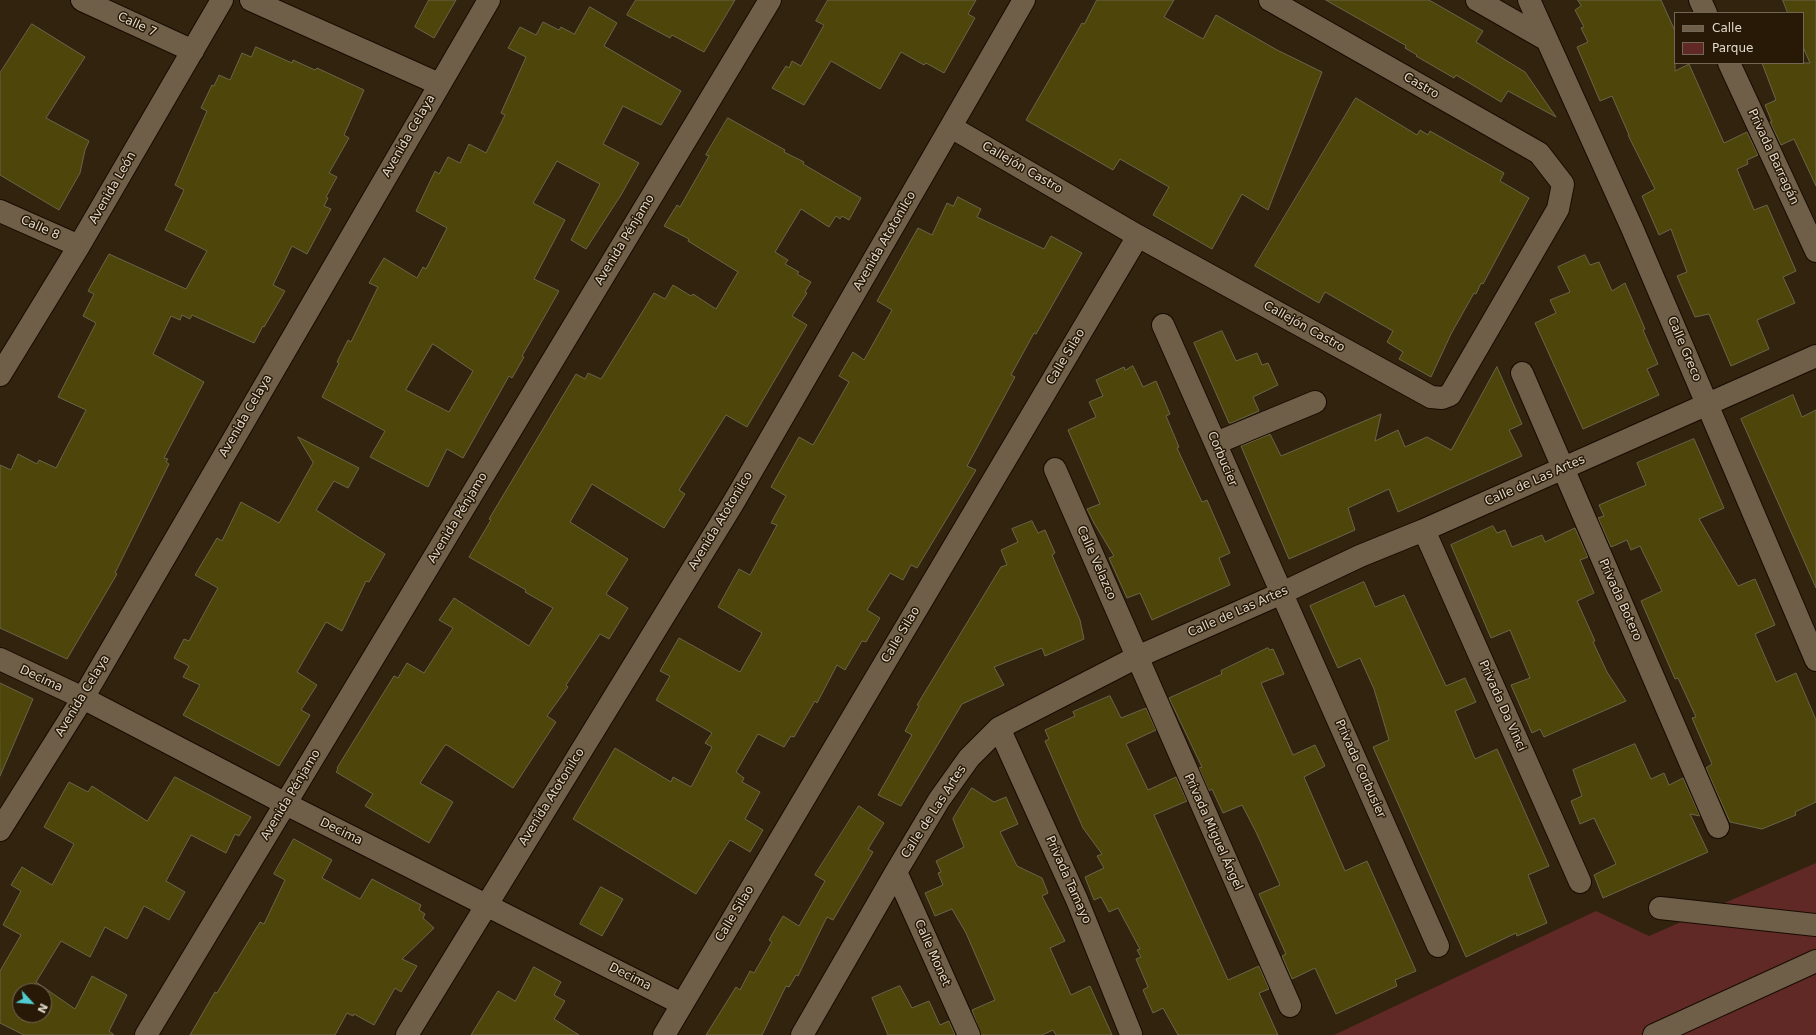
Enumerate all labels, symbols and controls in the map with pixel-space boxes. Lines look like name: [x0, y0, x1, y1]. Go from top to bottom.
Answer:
street label: Calle 7: [115, 10, 159, 40]
legend: [1674, 12, 1804, 64]
text: Calle: [1712, 21, 1742, 35]
text: Parque: [1712, 41, 1753, 55]
street label: Castro: [1401, 70, 1441, 102]
street label: Avenida Celaya: [380, 92, 438, 180]
street label: Privada Barragán: [1745, 107, 1801, 207]
street label: Callejón Castro: [979, 139, 1065, 197]
street label: Avenida León: [87, 150, 139, 226]
street label: Avenida Atotonilco: [851, 189, 919, 293]
street label: Avenida Pénjamo: [592, 192, 658, 288]
street label: Calle 8: [18, 213, 62, 243]
street label: Callejón Castro: [1261, 299, 1347, 355]
street label: Calle Greco: [1664, 314, 1704, 384]
street label: Calle Silao: [1044, 326, 1088, 388]
street label: Avenida Celaya: [217, 372, 275, 460]
street label: Corbucier: [1204, 429, 1240, 489]
street label: Calle de Las Artes: [1483, 452, 1587, 510]
street label: Avenida Atotonilco: [686, 469, 756, 573]
street label: Avenida Pénjamo: [425, 470, 491, 566]
street label: Calle Velazco: [1073, 524, 1119, 602]
street label: Privada Botero: [1595, 557, 1645, 643]
street label: Calle de Las Artes: [1186, 583, 1290, 641]
street label: Calle Silao: [879, 604, 923, 666]
street label: Avenida Celaya: [53, 653, 113, 739]
street label: Privada Da Vinci: [1476, 658, 1528, 754]
street label: Decima: [17, 663, 65, 695]
street label: Privada Corbusier: [1332, 718, 1388, 820]
street label: Avenida Atotonilco: [516, 746, 588, 848]
street label: Avenida Pénjamo: [258, 747, 324, 843]
street label: Calle de Las Artes: [899, 763, 969, 861]
street label: Privada Miguel Ángel: [1181, 771, 1245, 893]
street label: Decima: [317, 816, 365, 848]
street label: Privada Tamayo: [1042, 834, 1094, 926]
street label: Calle Silao: [713, 883, 757, 945]
street label: Calle Monet: [911, 918, 953, 988]
street label: Decima: [606, 960, 654, 994]
north arrow: [12, 983, 52, 1023]
text: N: [34, 1001, 50, 1015]

